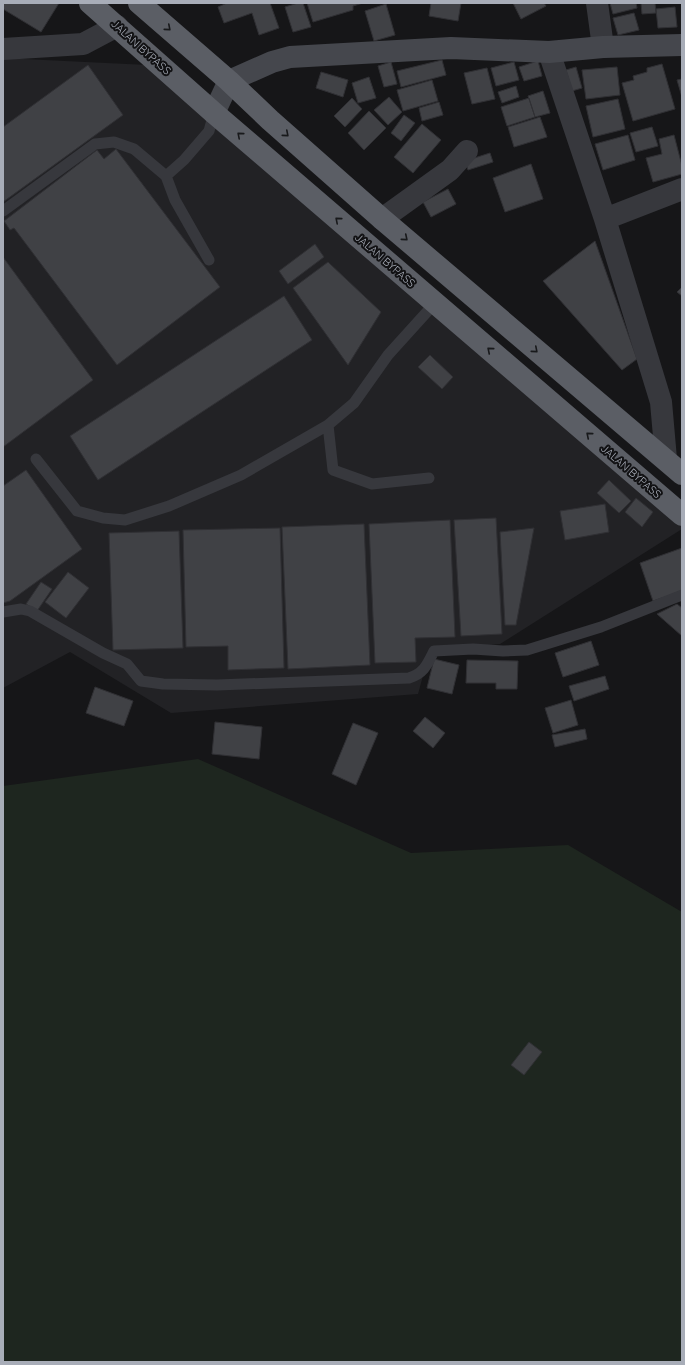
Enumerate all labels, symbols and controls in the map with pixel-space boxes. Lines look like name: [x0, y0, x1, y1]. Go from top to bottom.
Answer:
street label: JALAN BYPASS: [108, 16, 174, 78]
one-way arrow: [164, 24, 171, 31]
one-way arrow: [281, 129, 288, 136]
one-way arrow: [237, 133, 245, 140]
one-way arrow: [336, 218, 343, 225]
street label: JALAN BYPASS: [352, 230, 418, 290]
one-way arrow: [400, 234, 407, 241]
one-way arrow: [531, 345, 538, 352]
one-way arrow: [487, 348, 495, 355]
one-way arrow: [586, 432, 594, 439]
street label: JALAN BYPASS: [598, 441, 664, 501]

